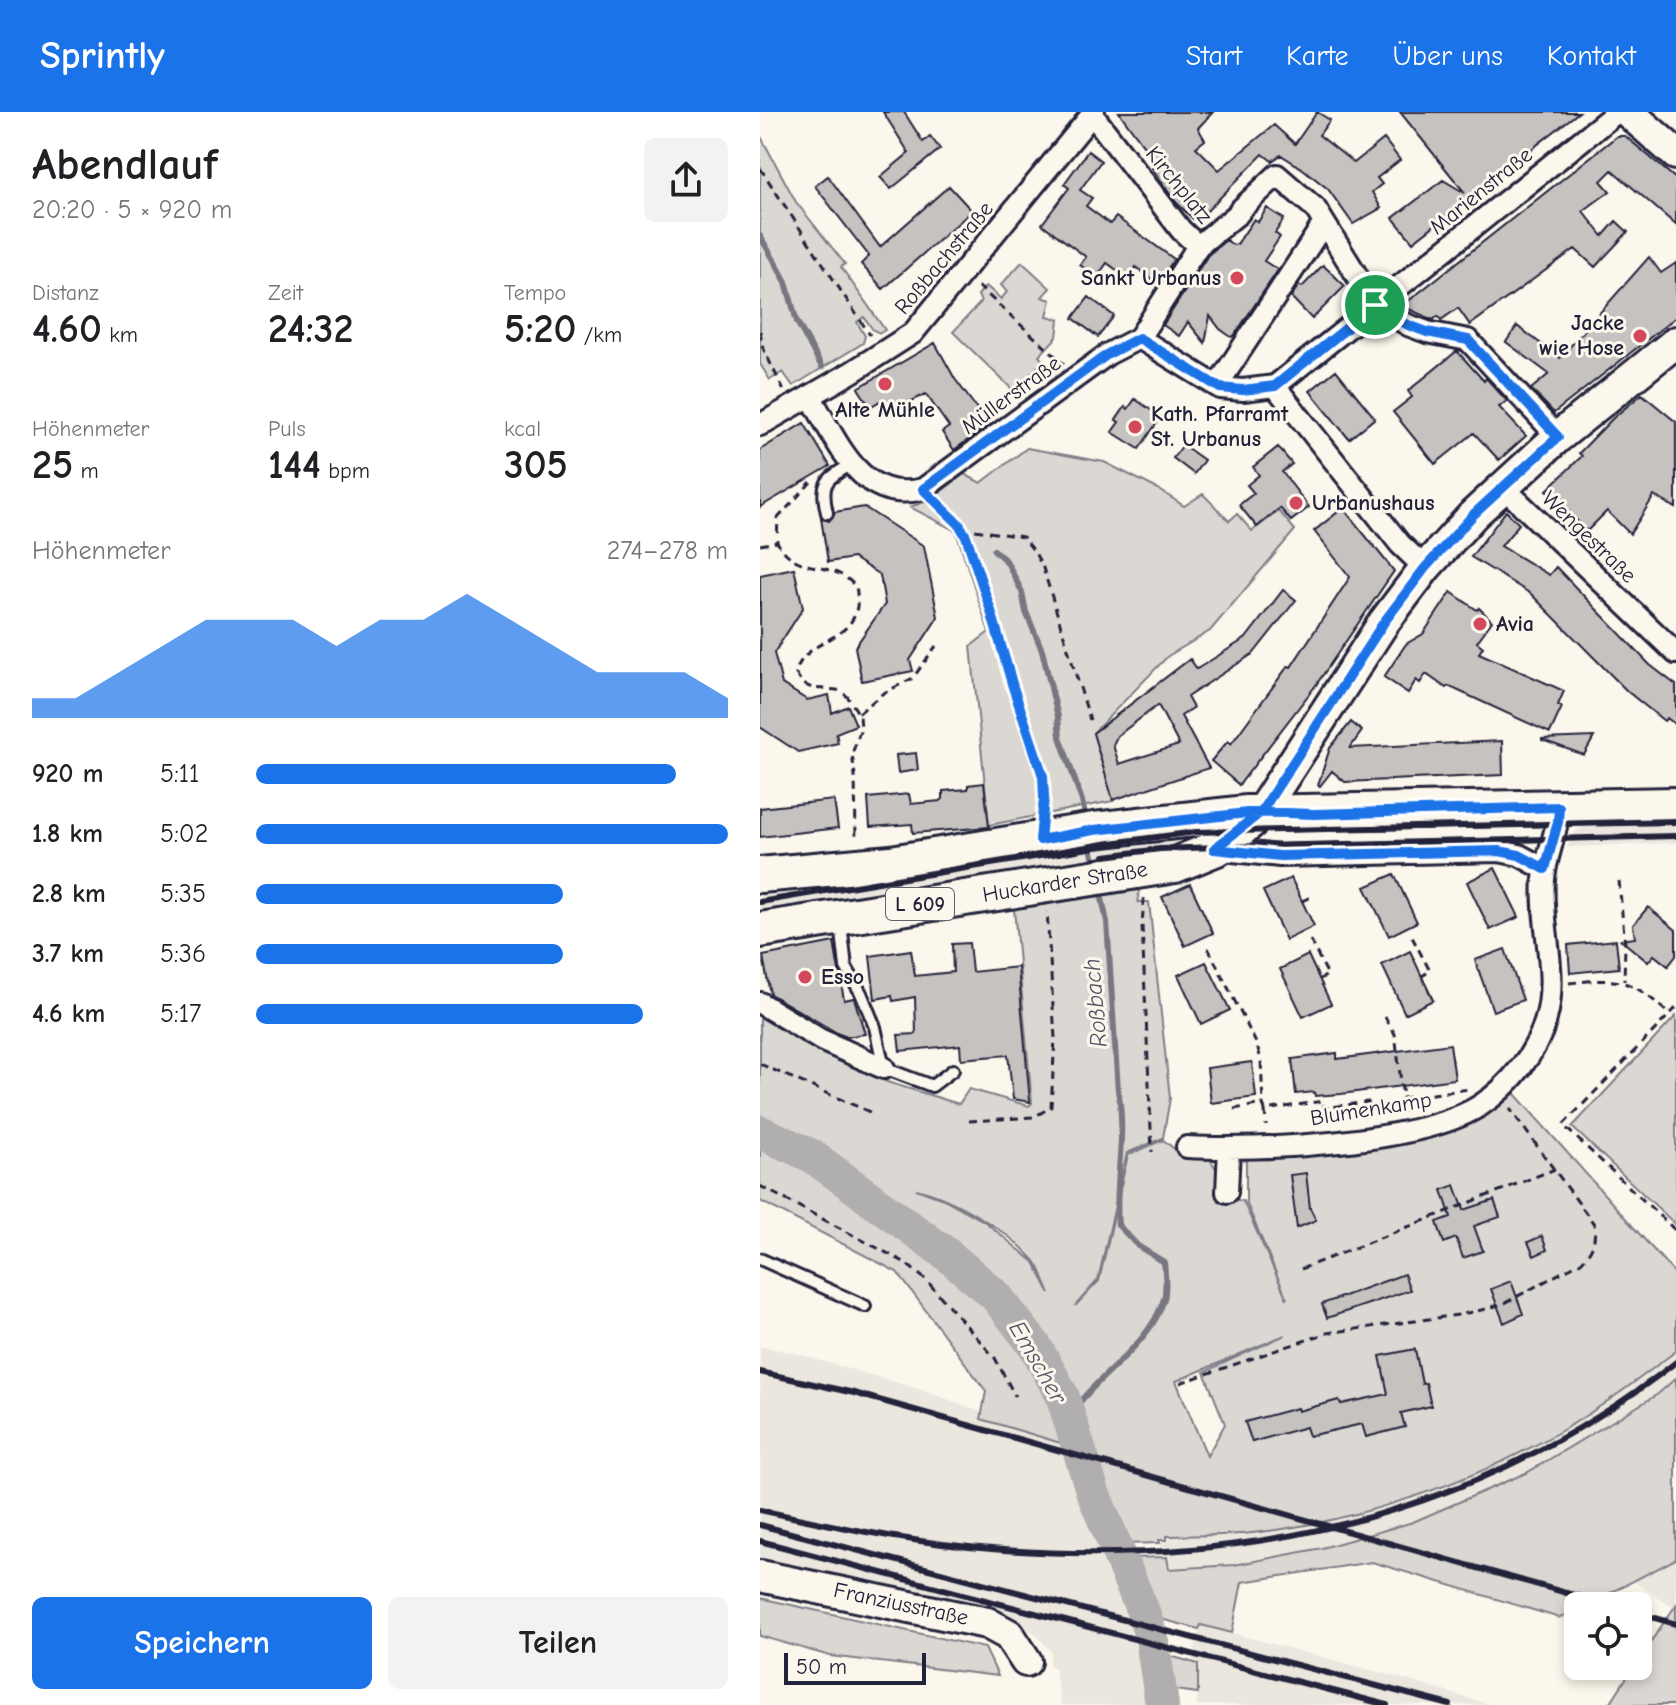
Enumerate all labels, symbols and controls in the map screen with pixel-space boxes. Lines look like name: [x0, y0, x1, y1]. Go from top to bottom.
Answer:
text: Sprintly: [40, 34, 165, 78]
text: Start: [1186, 40, 1242, 72]
text: Karte: [1286, 40, 1349, 72]
text: Über uns: [1393, 40, 1503, 72]
text: Kontakt: [1547, 40, 1636, 72]
button: share: [644, 138, 728, 222]
text: Abendlauf: [32, 139, 218, 190]
street label: Kirchplatz: [1140, 141, 1218, 229]
street label: Marienstraße: [1424, 142, 1538, 240]
text: 20:20 · 5 × 920 m: [32, 195, 232, 225]
street label: Roßbachstraße: [889, 196, 999, 320]
place label: Sankt Urbanus: [1081, 265, 1221, 291]
marker: Sankt Urbanus: [1228, 269, 1246, 287]
pin: [1341, 271, 1409, 339]
text: Distanz: [32, 280, 99, 306]
text: Zeit: [268, 280, 303, 306]
text: Tempo: [504, 280, 566, 306]
icon: arrive: [1353, 283, 1397, 327]
text: 4.60: [32, 306, 102, 352]
text: 24:32: [268, 306, 353, 352]
text: 5:20: [504, 306, 576, 352]
place label: Jacke wie Hose: [1539, 310, 1624, 361]
text: km: [102, 322, 138, 348]
text: /km: [576, 322, 622, 348]
marker: Jacke wie Hose: [1631, 327, 1649, 345]
street label: Müllerstraße: [956, 350, 1066, 440]
marker: Alte Mühle: [876, 375, 894, 393]
place label: Alte Mühle: [835, 397, 935, 423]
place label: Kath. Pfarramt St. Urbanus: [1151, 401, 1289, 452]
text: Höhenmeter: [32, 416, 149, 442]
text: Puls: [268, 416, 306, 442]
text: kcal: [504, 416, 541, 442]
marker: Kath. Pfarramt St. Urbanus: [1126, 418, 1144, 436]
text: 25: [32, 442, 73, 488]
text: 144: [268, 442, 321, 488]
text: 305: [504, 442, 568, 488]
text: m: [73, 458, 99, 484]
text: bpm: [321, 458, 370, 484]
street label: Wengestraße: [1536, 486, 1642, 588]
place label: Urbanushaus: [1312, 490, 1435, 516]
marker: Urbanushaus: [1287, 494, 1305, 512]
text: Höhenmeter: [32, 536, 170, 566]
text: 274–278 m: [607, 536, 728, 566]
place label: Avia: [1496, 611, 1534, 637]
marker: Avia: [1471, 615, 1489, 633]
text: 920 m: [32, 759, 103, 789]
text: 5:11: [160, 759, 199, 789]
text: 1.8 km: [32, 819, 103, 849]
text: 5:02: [160, 819, 208, 849]
street label: Huckarder Straße: [981, 856, 1149, 908]
text: 2.8 km: [32, 879, 106, 909]
text: 5:35: [160, 879, 206, 909]
road number: L 609: [886, 888, 954, 920]
text: 3.7 km: [32, 939, 104, 969]
text: 5:36: [160, 939, 206, 969]
water label: Roßbach: [1077, 957, 1113, 1049]
place label: Esso: [821, 964, 864, 990]
marker: Esso: [796, 968, 814, 986]
text: 4.6 km: [32, 999, 105, 1029]
text: 5:17: [160, 999, 201, 1029]
street label: Blumenkamp: [1308, 1087, 1434, 1131]
water label: Emscher: [1003, 1316, 1073, 1409]
street label: Franziusstraße: [831, 1577, 971, 1631]
map controls: [1564, 1592, 1652, 1680]
button: locate: [1564, 1592, 1652, 1680]
button: Speichern: [32, 1597, 372, 1689]
button: Teilen: [388, 1597, 728, 1689]
scale bar: [784, 1649, 926, 1685]
text: 50 m: [796, 1654, 847, 1680]

